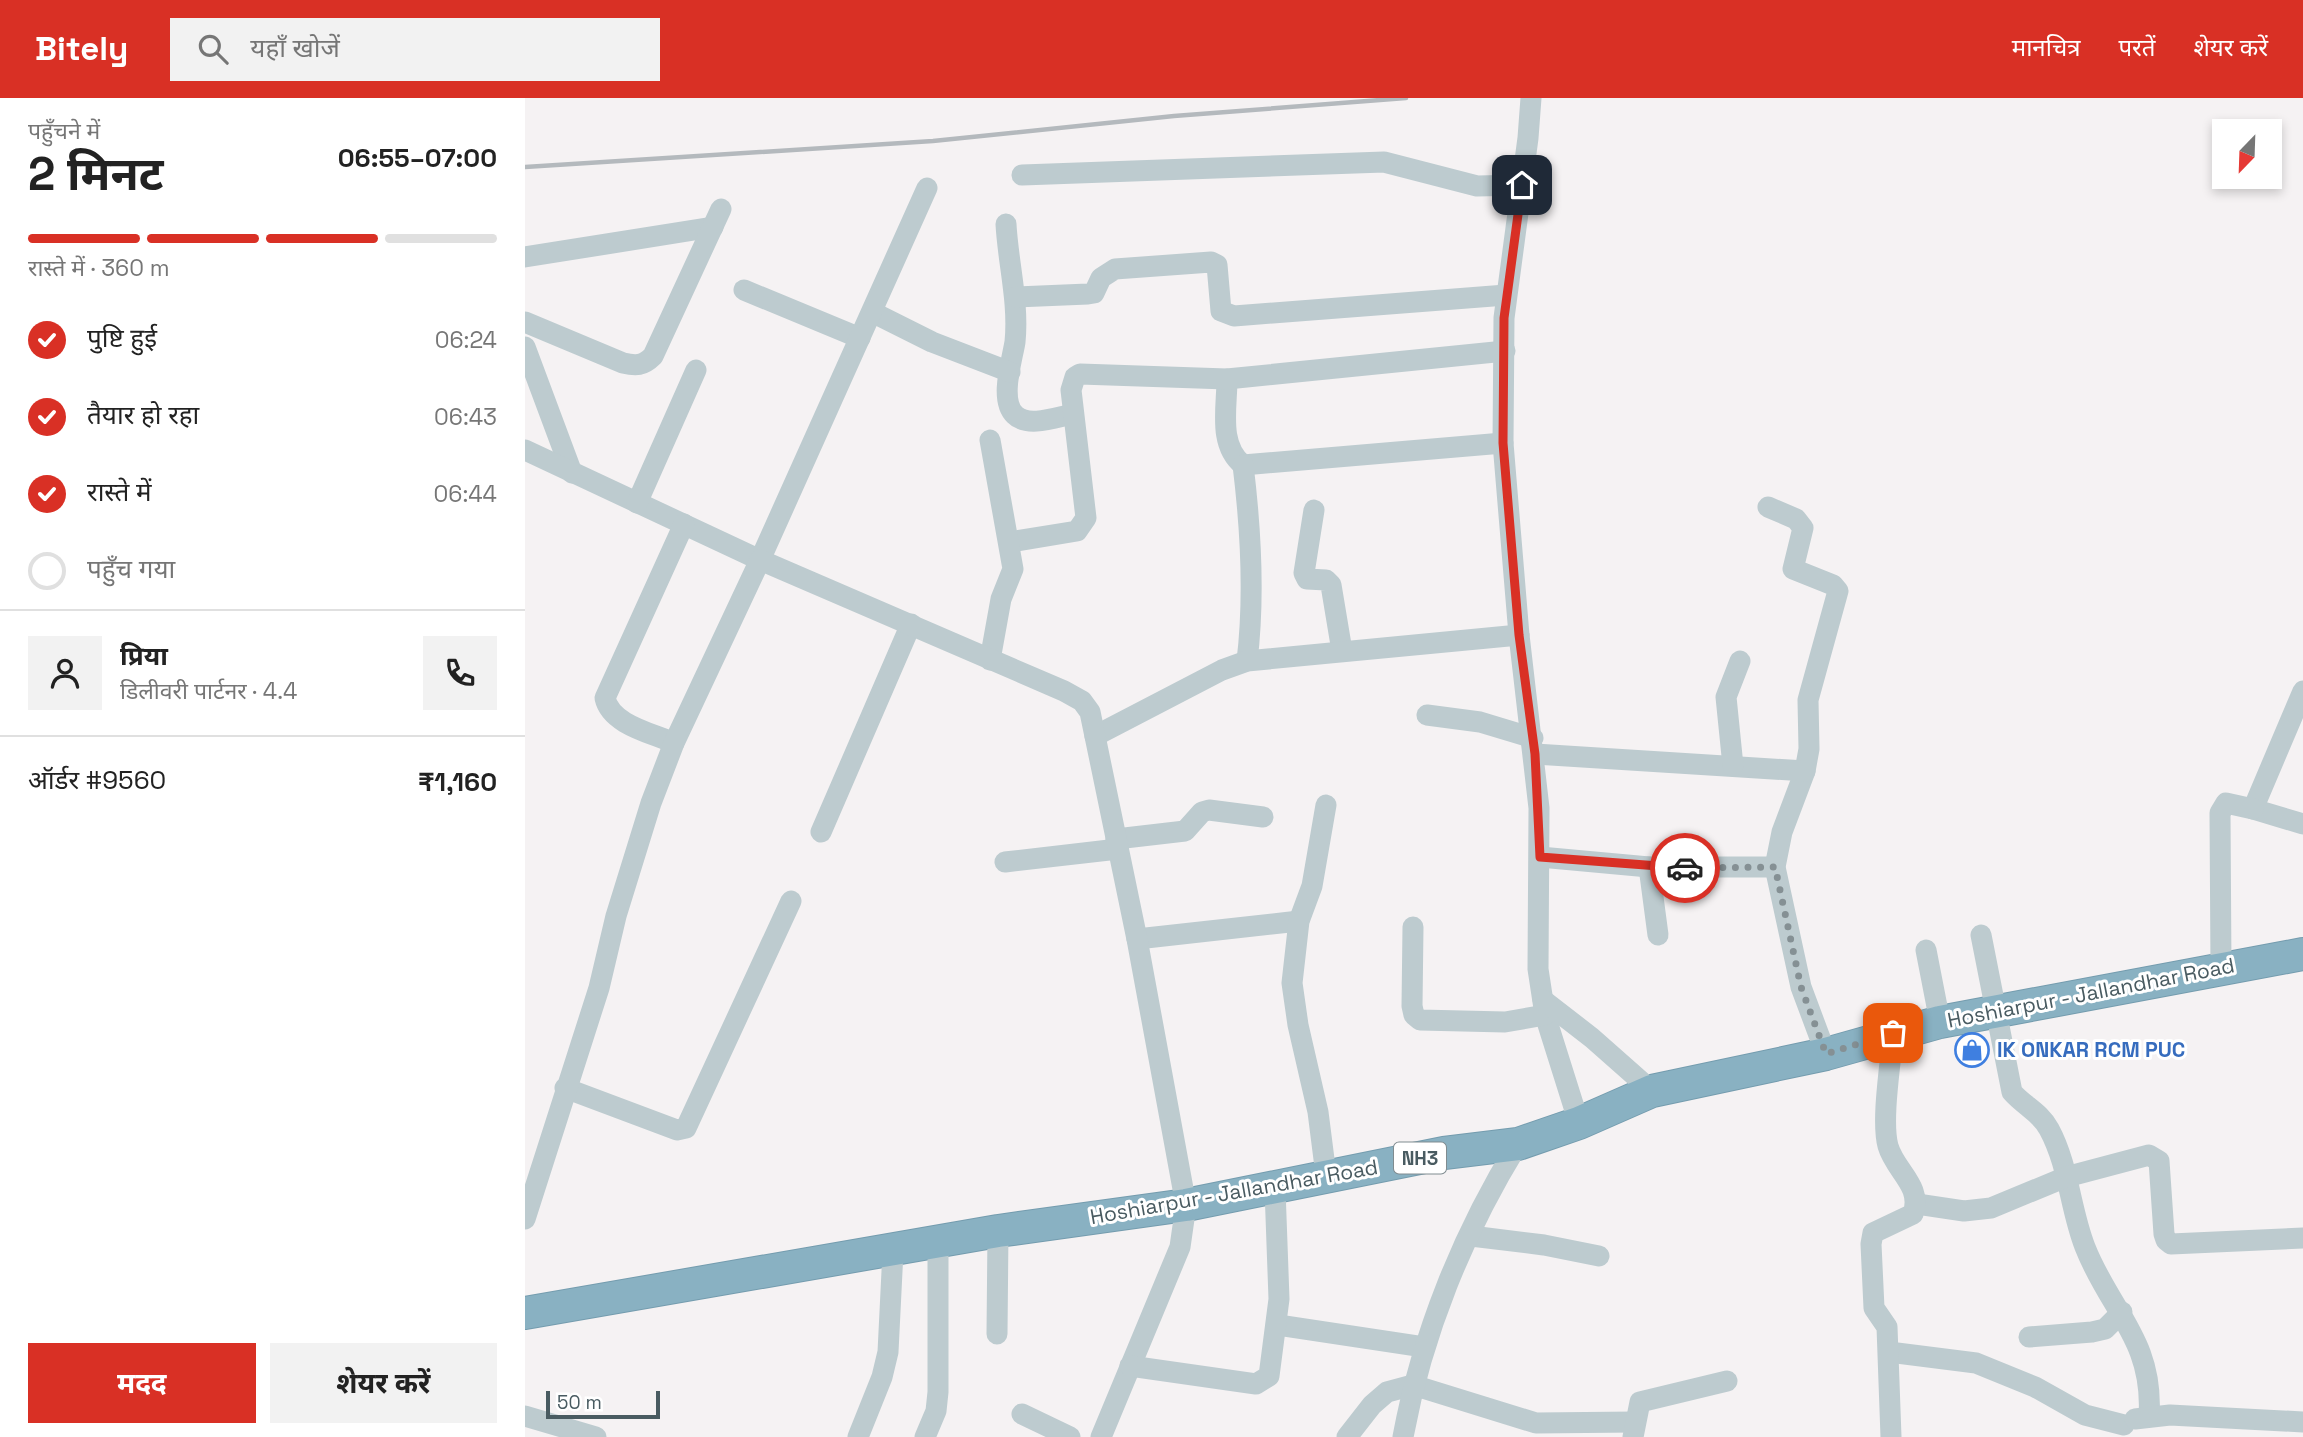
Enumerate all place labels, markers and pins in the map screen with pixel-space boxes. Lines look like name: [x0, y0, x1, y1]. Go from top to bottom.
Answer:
pin: [1492, 155, 1552, 215]
pin: [1863, 1003, 1923, 1063]
shop icon: IK ONKAR RCM PUC: [1953, 1031, 1991, 1069]
place label: IK ONKAR RCM PUC: [1997, 1036, 2185, 1063]

